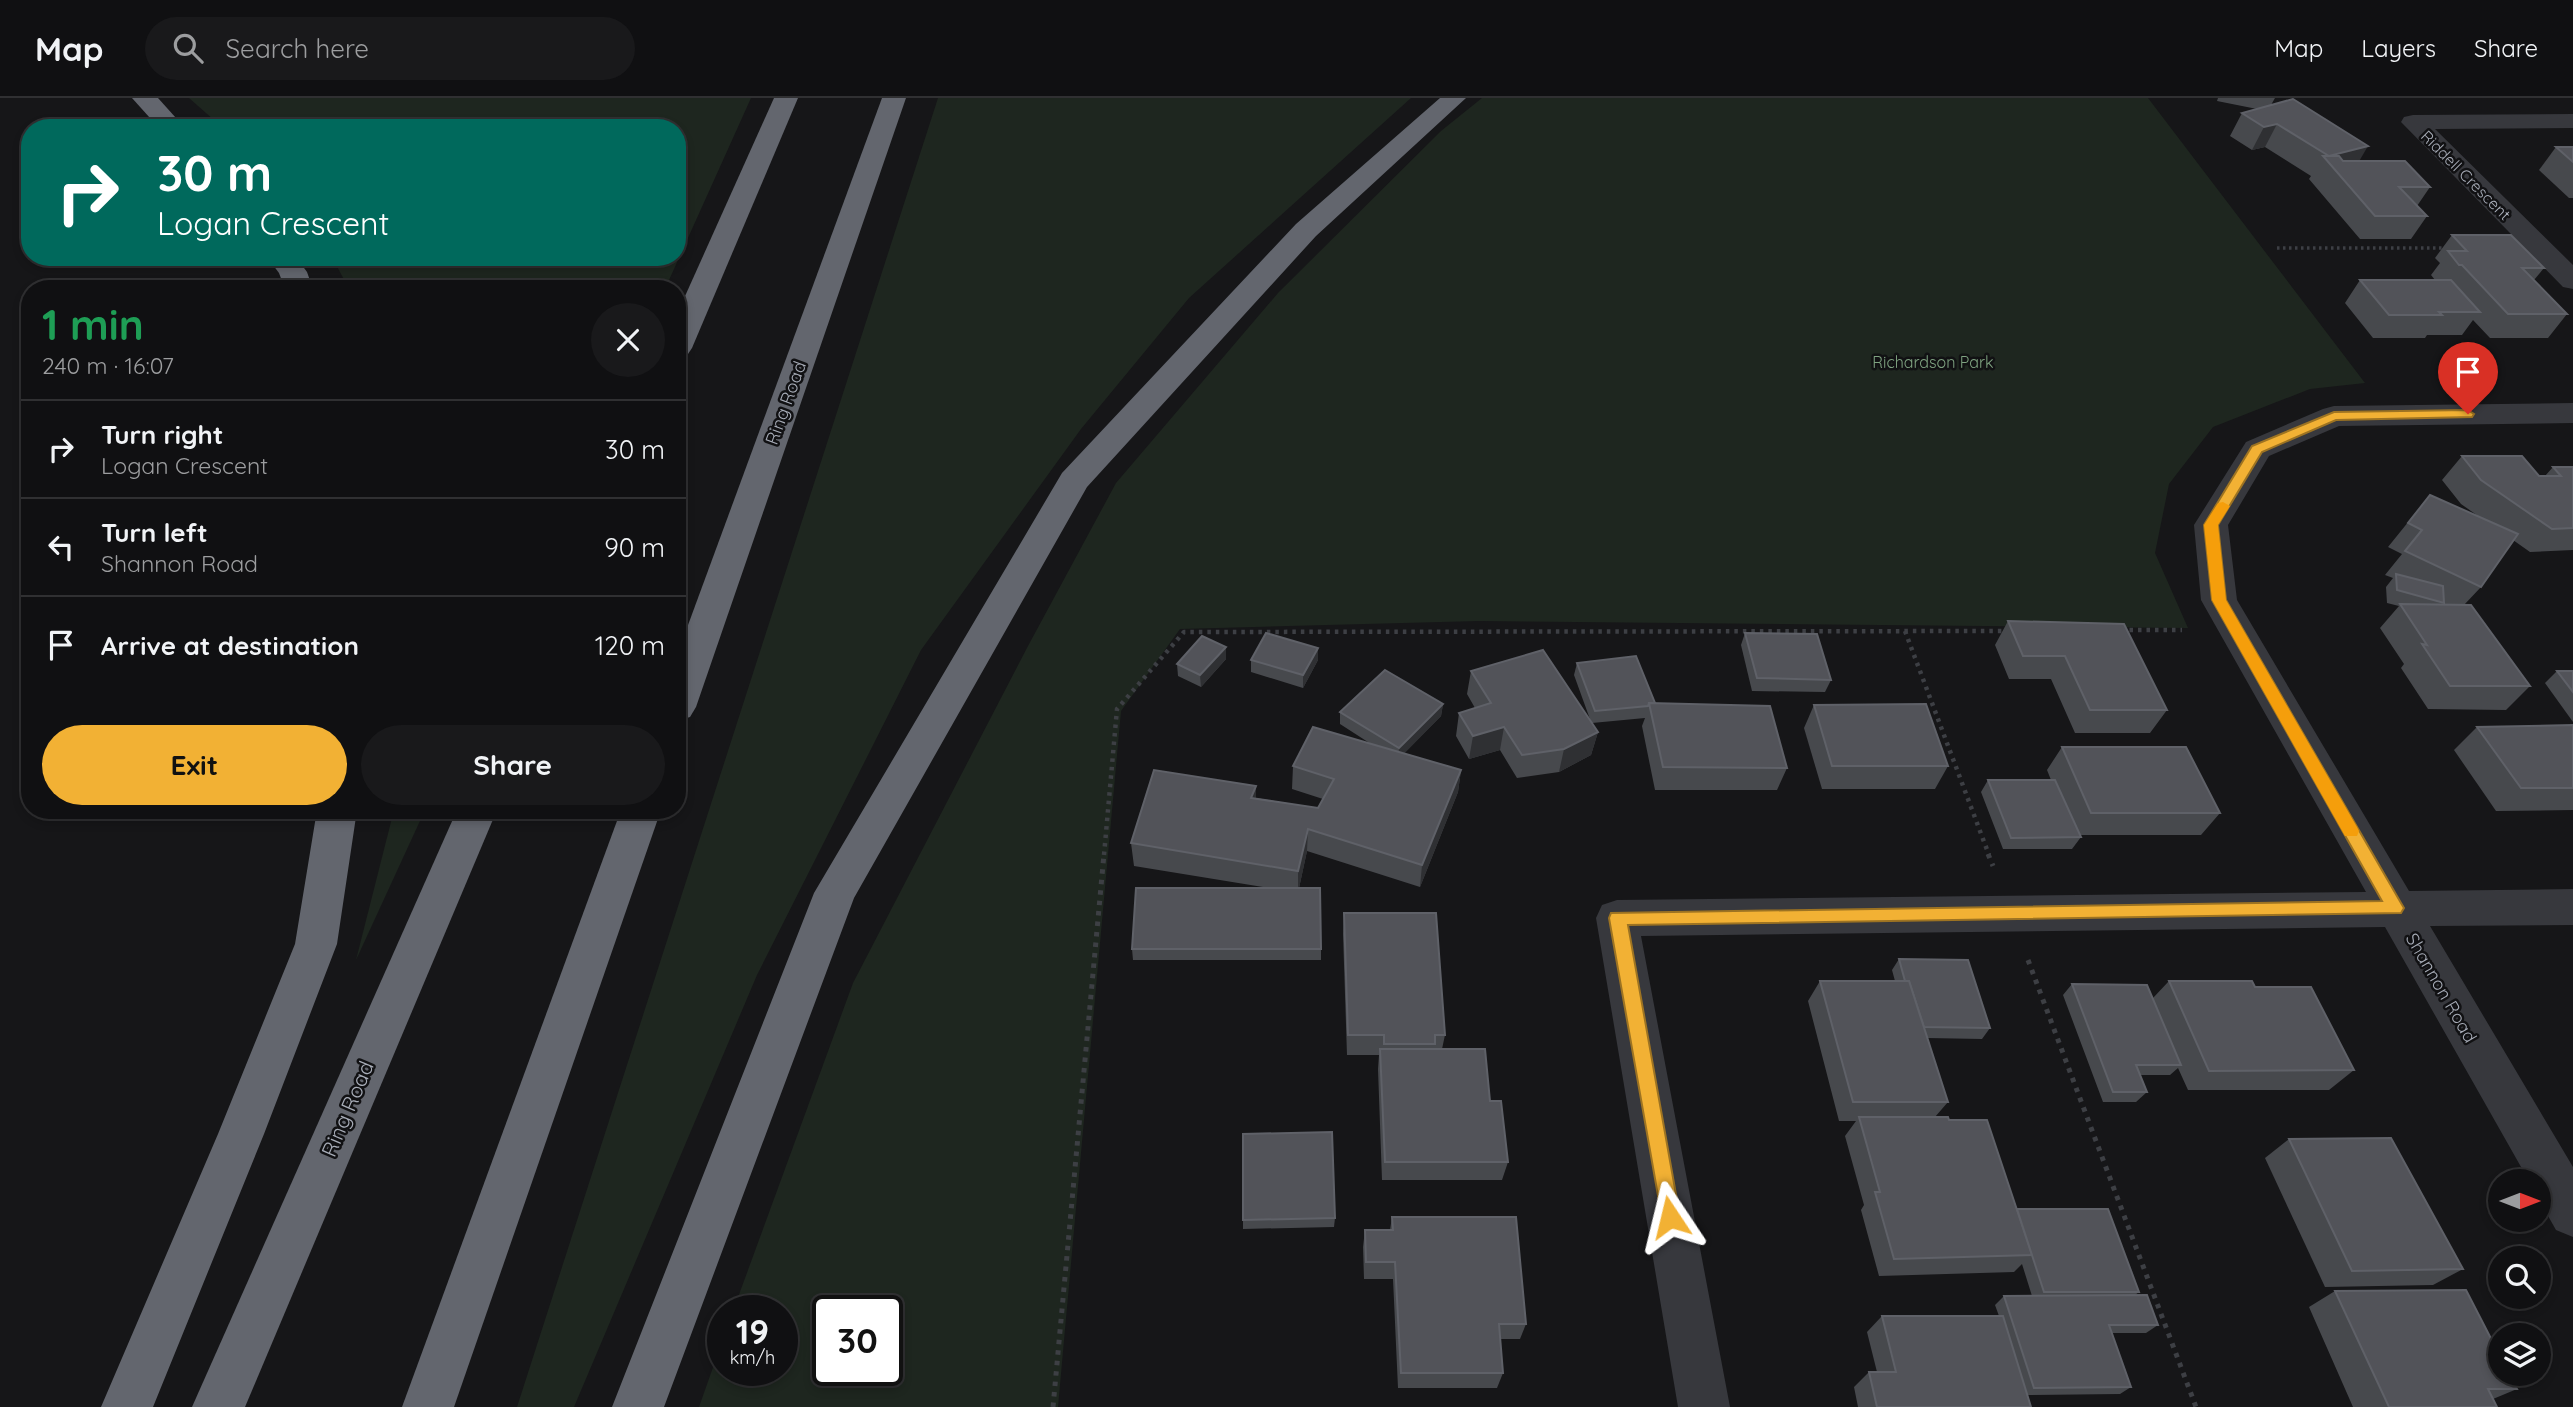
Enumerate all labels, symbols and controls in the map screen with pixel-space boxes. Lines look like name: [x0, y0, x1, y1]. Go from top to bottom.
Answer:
search box: [145, 17, 635, 80]
text: Map: [35, 28, 103, 69]
icon: search: [169, 29, 207, 67]
text: Search here: [225, 32, 369, 65]
text: Map: [2274, 33, 2323, 63]
text: Layers: [2361, 33, 2436, 63]
text: Share: [2474, 33, 2538, 63]
street label: Riddell Crescent: [2417, 126, 2515, 224]
text: 30 m: [157, 142, 272, 203]
icon: right: [42, 147, 133, 238]
text: Logan Crescent: [157, 203, 389, 243]
text: 1 min: [42, 298, 144, 351]
button: close: [591, 303, 665, 377]
pin: [2438, 342, 2498, 414]
text: 240 m · 16:07: [42, 351, 174, 380]
park label: Richardson Park: [1872, 352, 1994, 372]
icon: arrive: [2449, 353, 2487, 391]
street label: Ring Road: [760, 358, 811, 448]
text: Turn right: [101, 418, 223, 451]
icon: right: [42, 430, 80, 468]
text: 30 m: [605, 433, 665, 466]
text: Logan Crescent: [101, 451, 268, 480]
text: Turn left: [101, 516, 208, 549]
icon: left: [42, 528, 80, 566]
text: 90 m: [604, 531, 665, 564]
text: Shannon Road: [101, 549, 258, 578]
icon: arrive: [42, 626, 80, 664]
text: Arrive at destination: [101, 629, 359, 662]
text: 120 m: [595, 629, 665, 662]
button: Exit: [42, 725, 347, 805]
button: Share: [361, 725, 665, 805]
street label: Shannon Road: [2401, 929, 2482, 1047]
street label: Ring Road: [315, 1057, 379, 1160]
north arrow: [2488, 1169, 2552, 1232]
map controls: [2488, 1169, 2551, 1386]
position arrow: [1633, 1180, 1707, 1254]
button: search: [2488, 1246, 2551, 1309]
speed limit sign: 30: [812, 1295, 903, 1386]
text: 19: [736, 1309, 769, 1353]
button: layers: [2488, 1323, 2551, 1386]
text: km/h: [730, 1346, 775, 1369]

